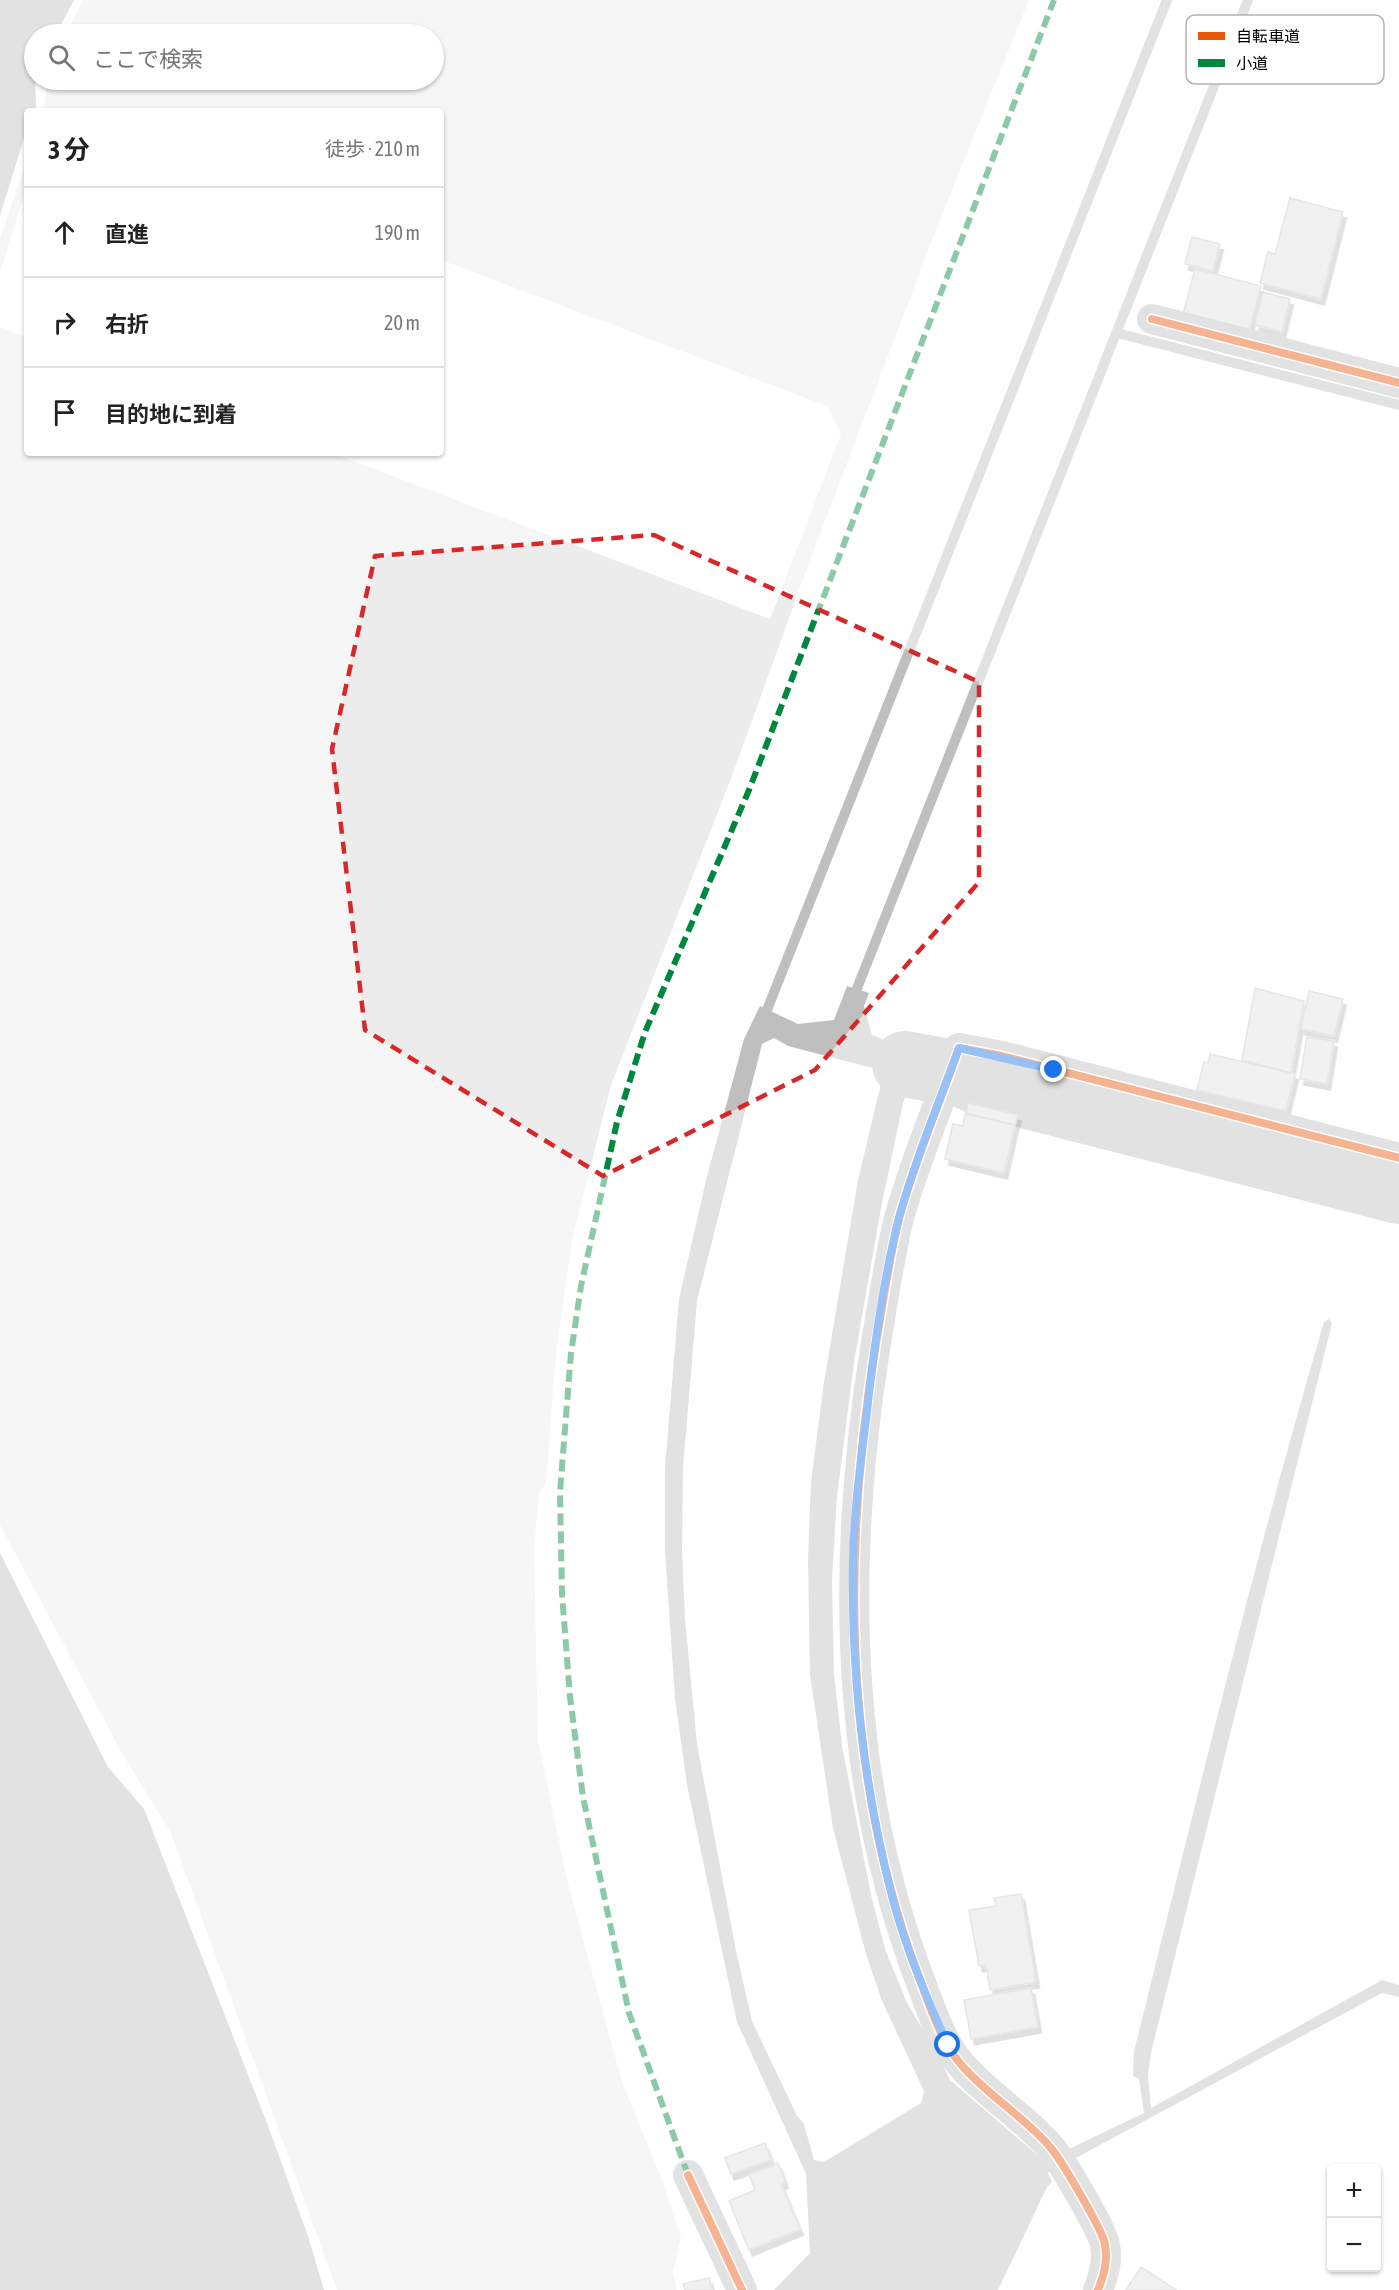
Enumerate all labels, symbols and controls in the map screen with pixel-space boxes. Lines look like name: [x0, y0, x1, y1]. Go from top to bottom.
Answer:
legend: [1186, 15, 1384, 84]
search box: [24, 24, 444, 90]
text: 自転車道: [1236, 27, 1300, 45]
icon: search: [45, 41, 78, 74]
text: ここで検索: [93, 46, 203, 72]
text: 小道: [1236, 54, 1268, 72]
text: 3 分: [48, 135, 90, 165]
text: 徒歩 · 210 m: [325, 137, 420, 160]
icon: ahead: [48, 216, 81, 249]
text: 直進: [105, 221, 149, 247]
text: 190 m: [375, 221, 420, 244]
icon: right: [48, 306, 81, 339]
text: 右折: [105, 311, 149, 337]
text: 20 m: [384, 311, 420, 334]
icon: arrive: [48, 396, 81, 429]
text: 目的地に到着: [105, 401, 237, 427]
route end: [1040, 1056, 1066, 1082]
route start: [934, 2031, 960, 2057]
map controls: [1327, 2164, 1381, 2272]
button: +: [1327, 2164, 1381, 2218]
button: −: [1327, 2218, 1381, 2272]

